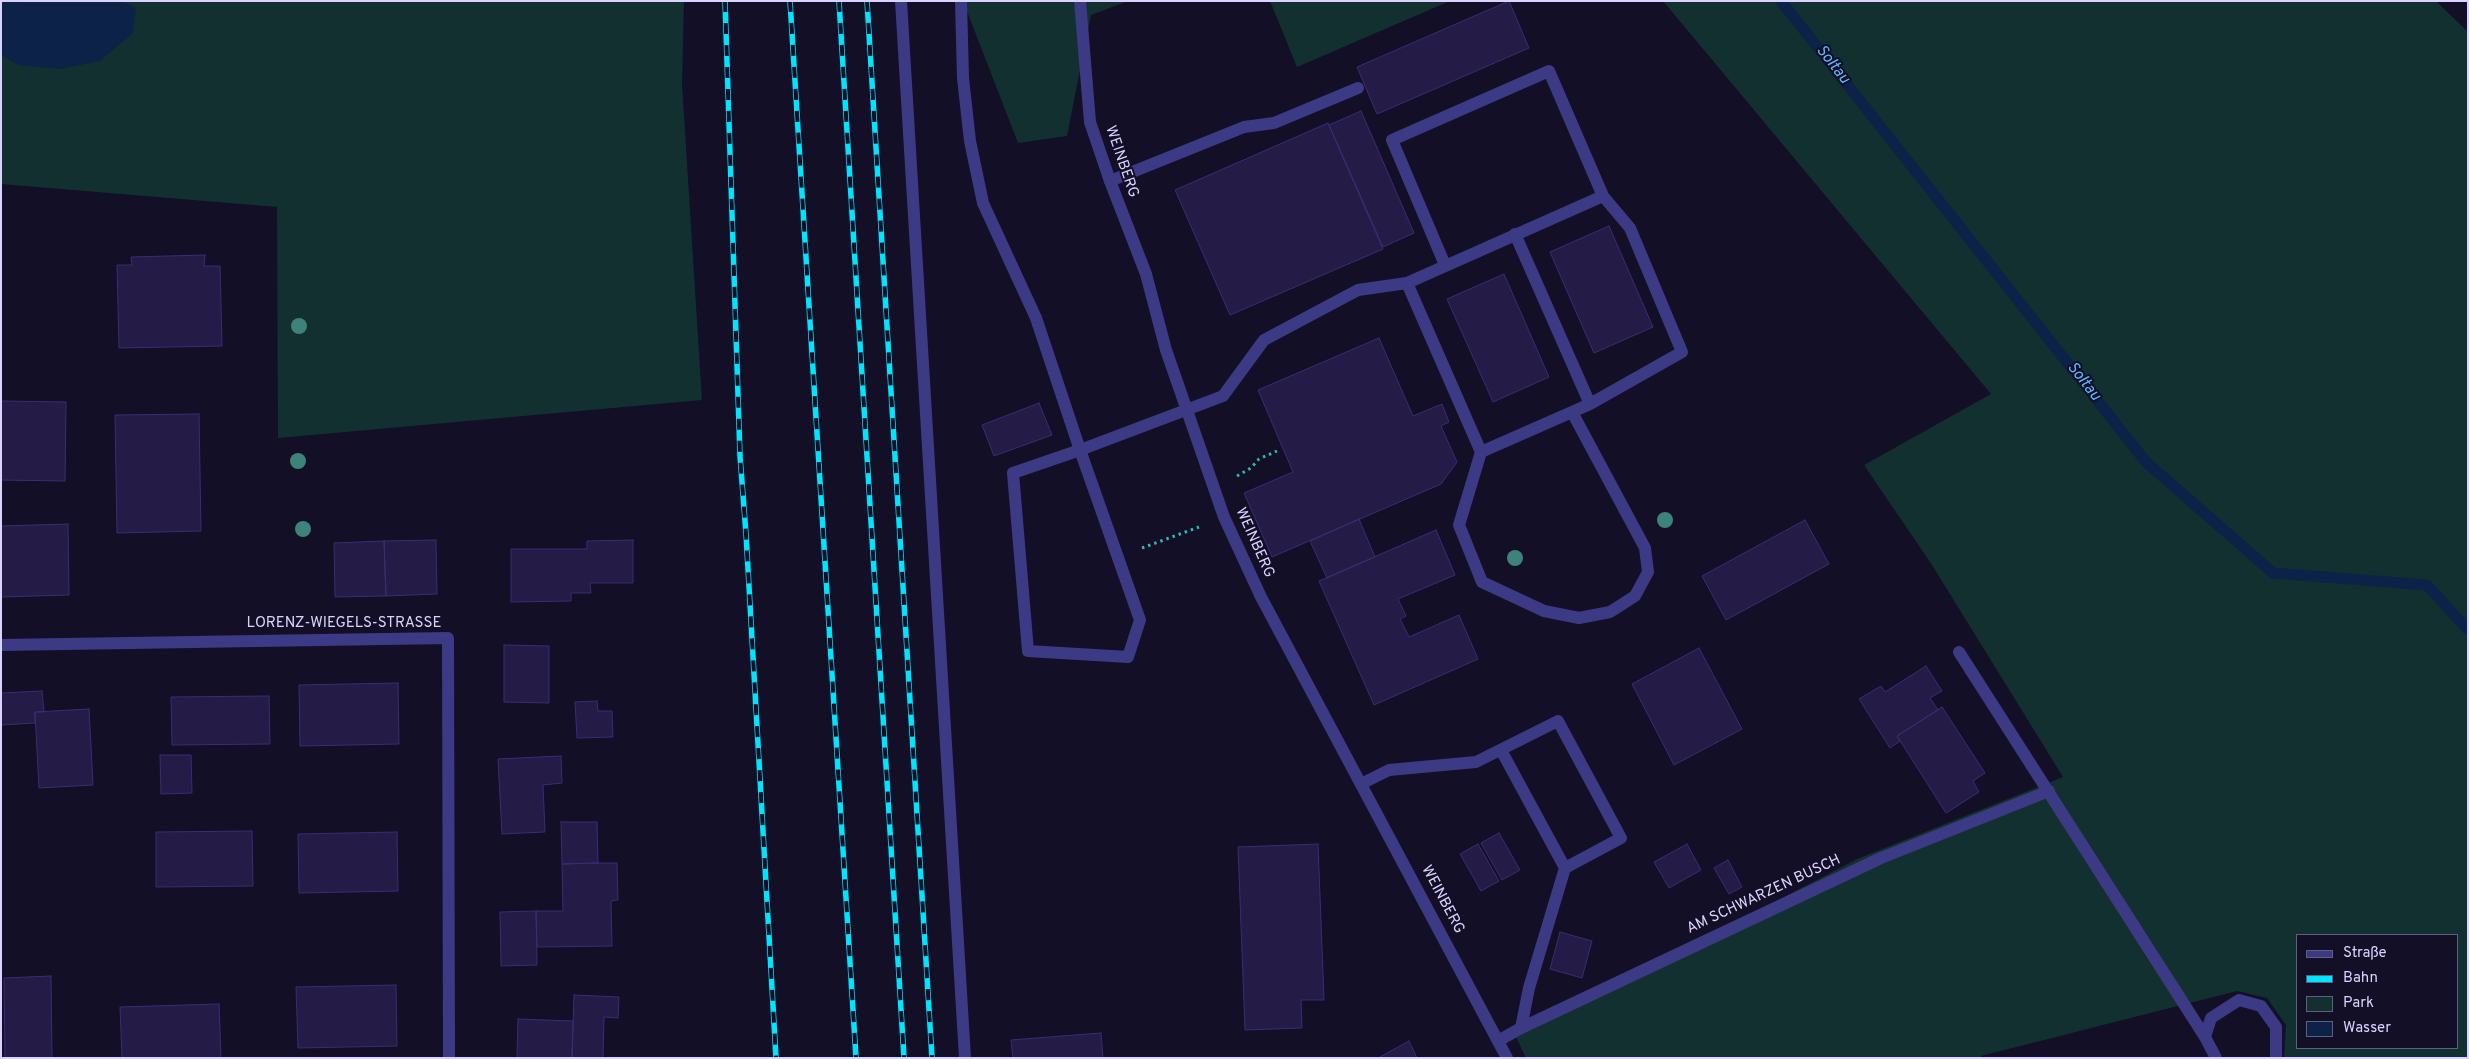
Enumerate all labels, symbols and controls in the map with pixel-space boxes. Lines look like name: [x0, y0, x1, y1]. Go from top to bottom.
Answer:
water label: Soltau: [1811, 42, 1853, 88]
street label: WEINBERG: [1100, 124, 1142, 200]
water label: Soltau: [2062, 359, 2104, 405]
street label: WEINBERG: [1231, 505, 1277, 581]
street label: LORENZ-WIEGELS-STRASSE: [247, 615, 441, 633]
street label: AM SCHWARZEN BUSCH: [1684, 851, 1844, 939]
street label: WEINBERG: [1416, 863, 1468, 937]
legend: [2296, 934, 2459, 1049]
text: Straße: [2343, 944, 2387, 963]
text: Bahn: [2343, 969, 2378, 988]
text: Park: [2343, 994, 2374, 1013]
text: Wasser: [2343, 1019, 2391, 1038]

